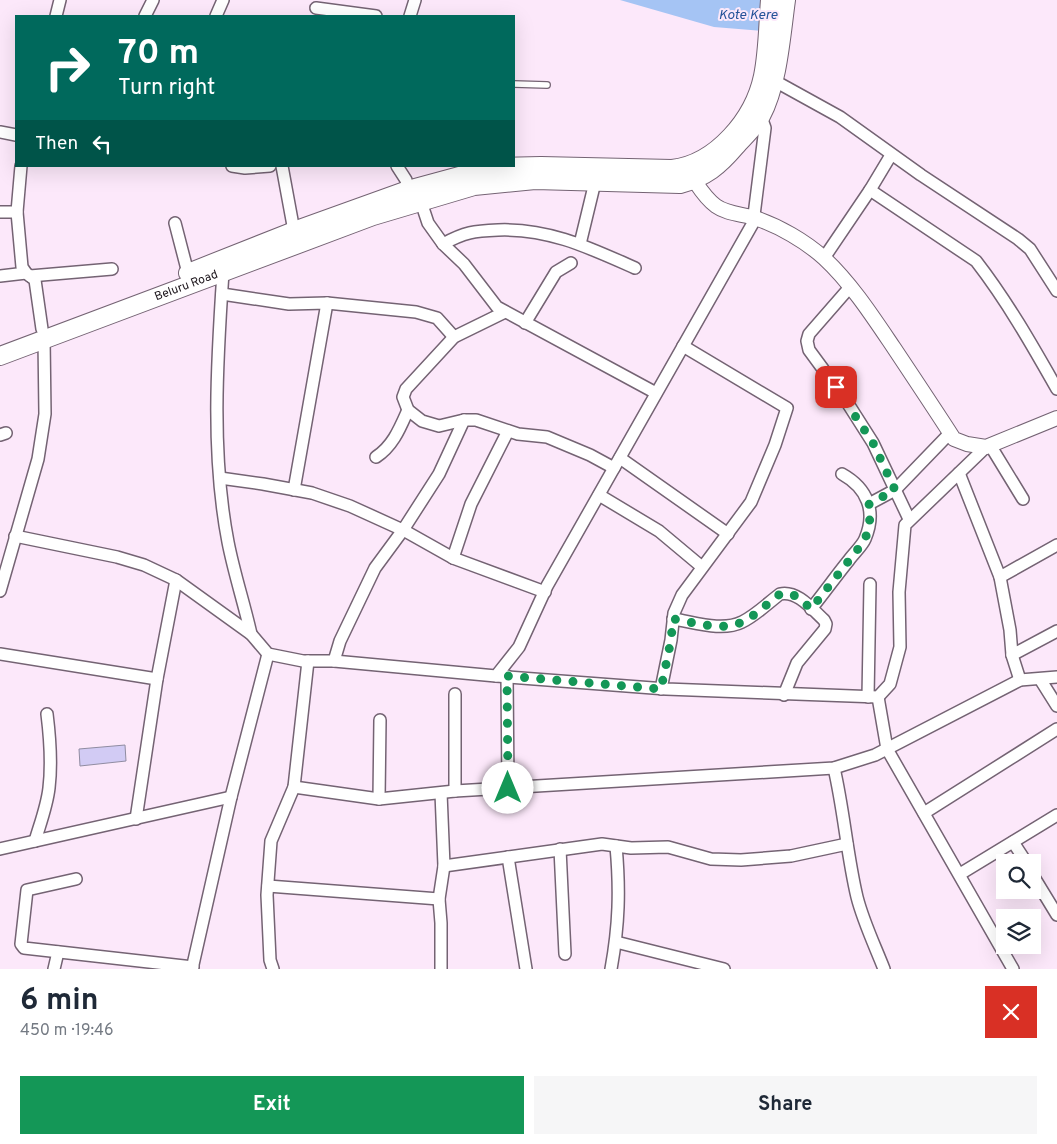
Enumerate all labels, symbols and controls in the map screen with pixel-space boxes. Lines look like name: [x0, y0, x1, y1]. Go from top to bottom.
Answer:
water label: Kote Kere: [719, 7, 778, 24]
text: 70 m: [118, 32, 199, 76]
icon: right: [35, 35, 100, 100]
text: Turn right: [118, 75, 215, 102]
icon: left: [88, 130, 116, 158]
text: Then: [35, 132, 78, 156]
street label: Beluru Road: [152, 267, 220, 305]
pin: [815, 366, 857, 408]
icon: arrive: [822, 373, 850, 401]
position arrow: [481, 761, 533, 813]
map controls: [996, 854, 1041, 954]
button: search: [996, 854, 1041, 899]
button: layers: [996, 909, 1041, 954]
text: 6 min: [20, 983, 98, 1020]
button: close: [985, 986, 1037, 1038]
text: 450 m · 19:46: [20, 1021, 114, 1041]
button: Exit: [20, 1076, 524, 1134]
button: Share: [534, 1076, 1037, 1134]

